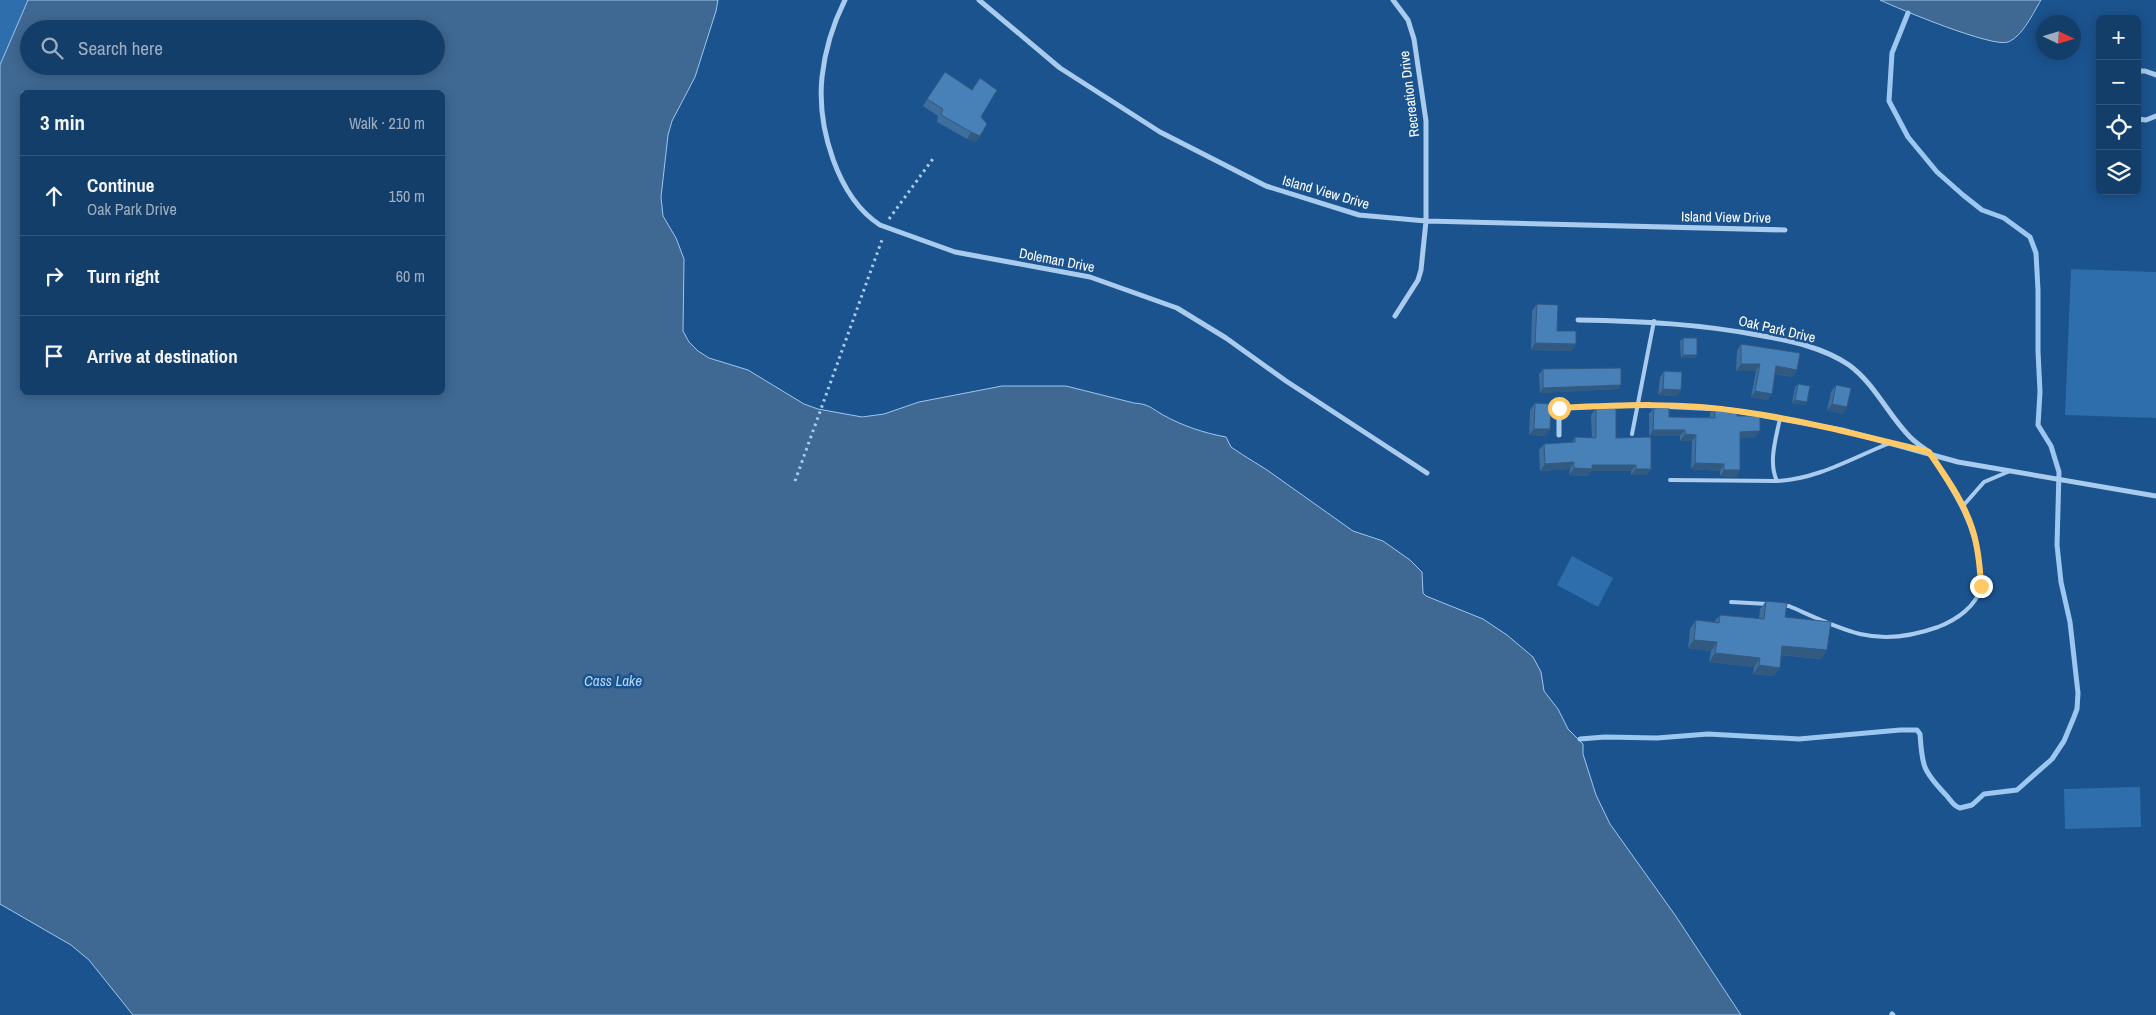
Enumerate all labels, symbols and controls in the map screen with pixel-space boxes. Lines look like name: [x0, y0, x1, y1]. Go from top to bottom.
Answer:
north arrow: [2036, 15, 2081, 60]
map controls: [2096, 15, 2141, 195]
button: +: [2096, 15, 2141, 60]
search box: [20, 20, 445, 75]
icon: search: [38, 34, 66, 62]
text: Search here: [78, 35, 163, 61]
street label: Recreation Drive: [1395, 50, 1423, 138]
button: −: [2096, 60, 2141, 105]
button: locate: [2096, 105, 2141, 150]
text: 3 min: [40, 108, 85, 137]
text: Walk · 210 m: [349, 112, 425, 134]
button: layers: [2096, 150, 2141, 195]
street label: Island View Drive: [1280, 171, 1372, 213]
text: Continue: [87, 172, 155, 198]
icon: ahead: [40, 182, 68, 210]
text: 150 m: [389, 185, 425, 207]
text: Oak Park Drive: [87, 198, 177, 220]
street label: Island View Drive: [1681, 207, 1771, 227]
street label: Doleman Drive: [1018, 244, 1096, 276]
icon: right: [40, 262, 68, 290]
text: Turn right: [87, 263, 159, 289]
text: 60 m: [396, 265, 425, 287]
street label: Oak Park Drive: [1737, 311, 1817, 347]
icon: arrive: [40, 342, 68, 370]
text: Arrive at destination: [87, 343, 238, 369]
route start: [1548, 397, 1571, 420]
route end: [1970, 575, 1993, 598]
water label: Cass Lake: [584, 670, 642, 691]

